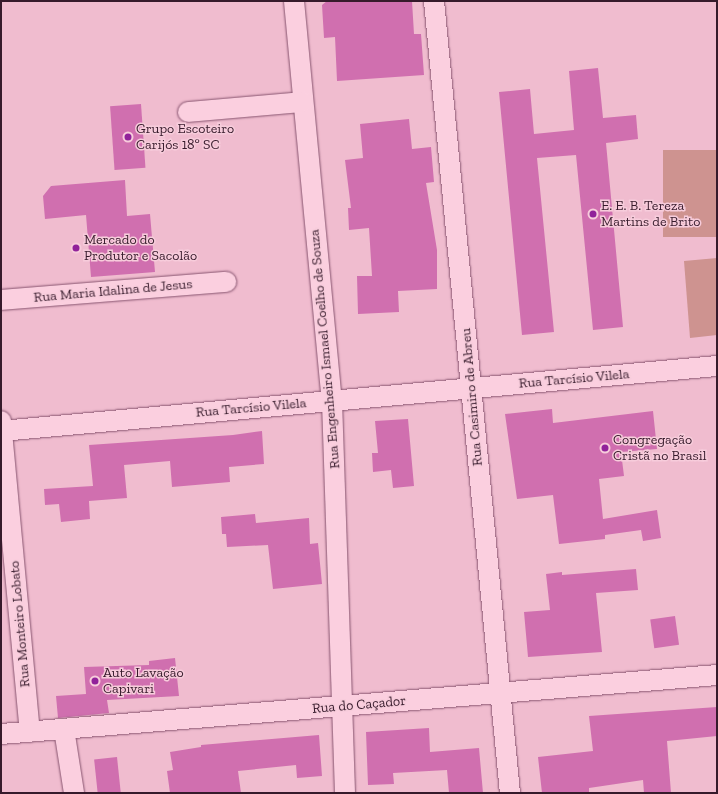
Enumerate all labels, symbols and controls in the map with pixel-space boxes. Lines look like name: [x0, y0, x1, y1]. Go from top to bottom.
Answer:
place label: Grupo Escoteiro Carijós 18º SC: [136, 121, 234, 154]
marker: Grupo Escoteiro Carijós 18º SC: [123, 132, 133, 142]
place label: E. E. B. Tereza Martins de Brito: [601, 198, 700, 230]
marker: E. E. B. Tereza Martins de Brito: [588, 209, 598, 219]
street label: Rua Engenheiro Ismael Coelho de Souza: [306, 229, 344, 469]
place label: Mercado do Produtor e Sacolão: [84, 232, 197, 264]
marker: Mercado do Produtor e Sacolão: [71, 243, 81, 253]
street label: Rua Maria Idalina de Jesus: [33, 276, 193, 306]
street label: Rua Casimiro de Abreu: [458, 327, 486, 467]
street label: Rua Tarcísio Vilela: [518, 366, 630, 392]
street label: Rua Tarcísio Vilela: [195, 395, 307, 421]
place label: Congregação Cristã no Brasil: [613, 432, 706, 464]
marker: Congregação Cristã no Brasil: [600, 443, 610, 453]
street label: Rua Monteiro Lobato: [6, 560, 34, 688]
place label: Auto Lavação Capivari: [103, 665, 184, 698]
marker: Auto Lavação Capivari: [90, 676, 100, 686]
street label: Rua do Caçador: [311, 693, 407, 717]

